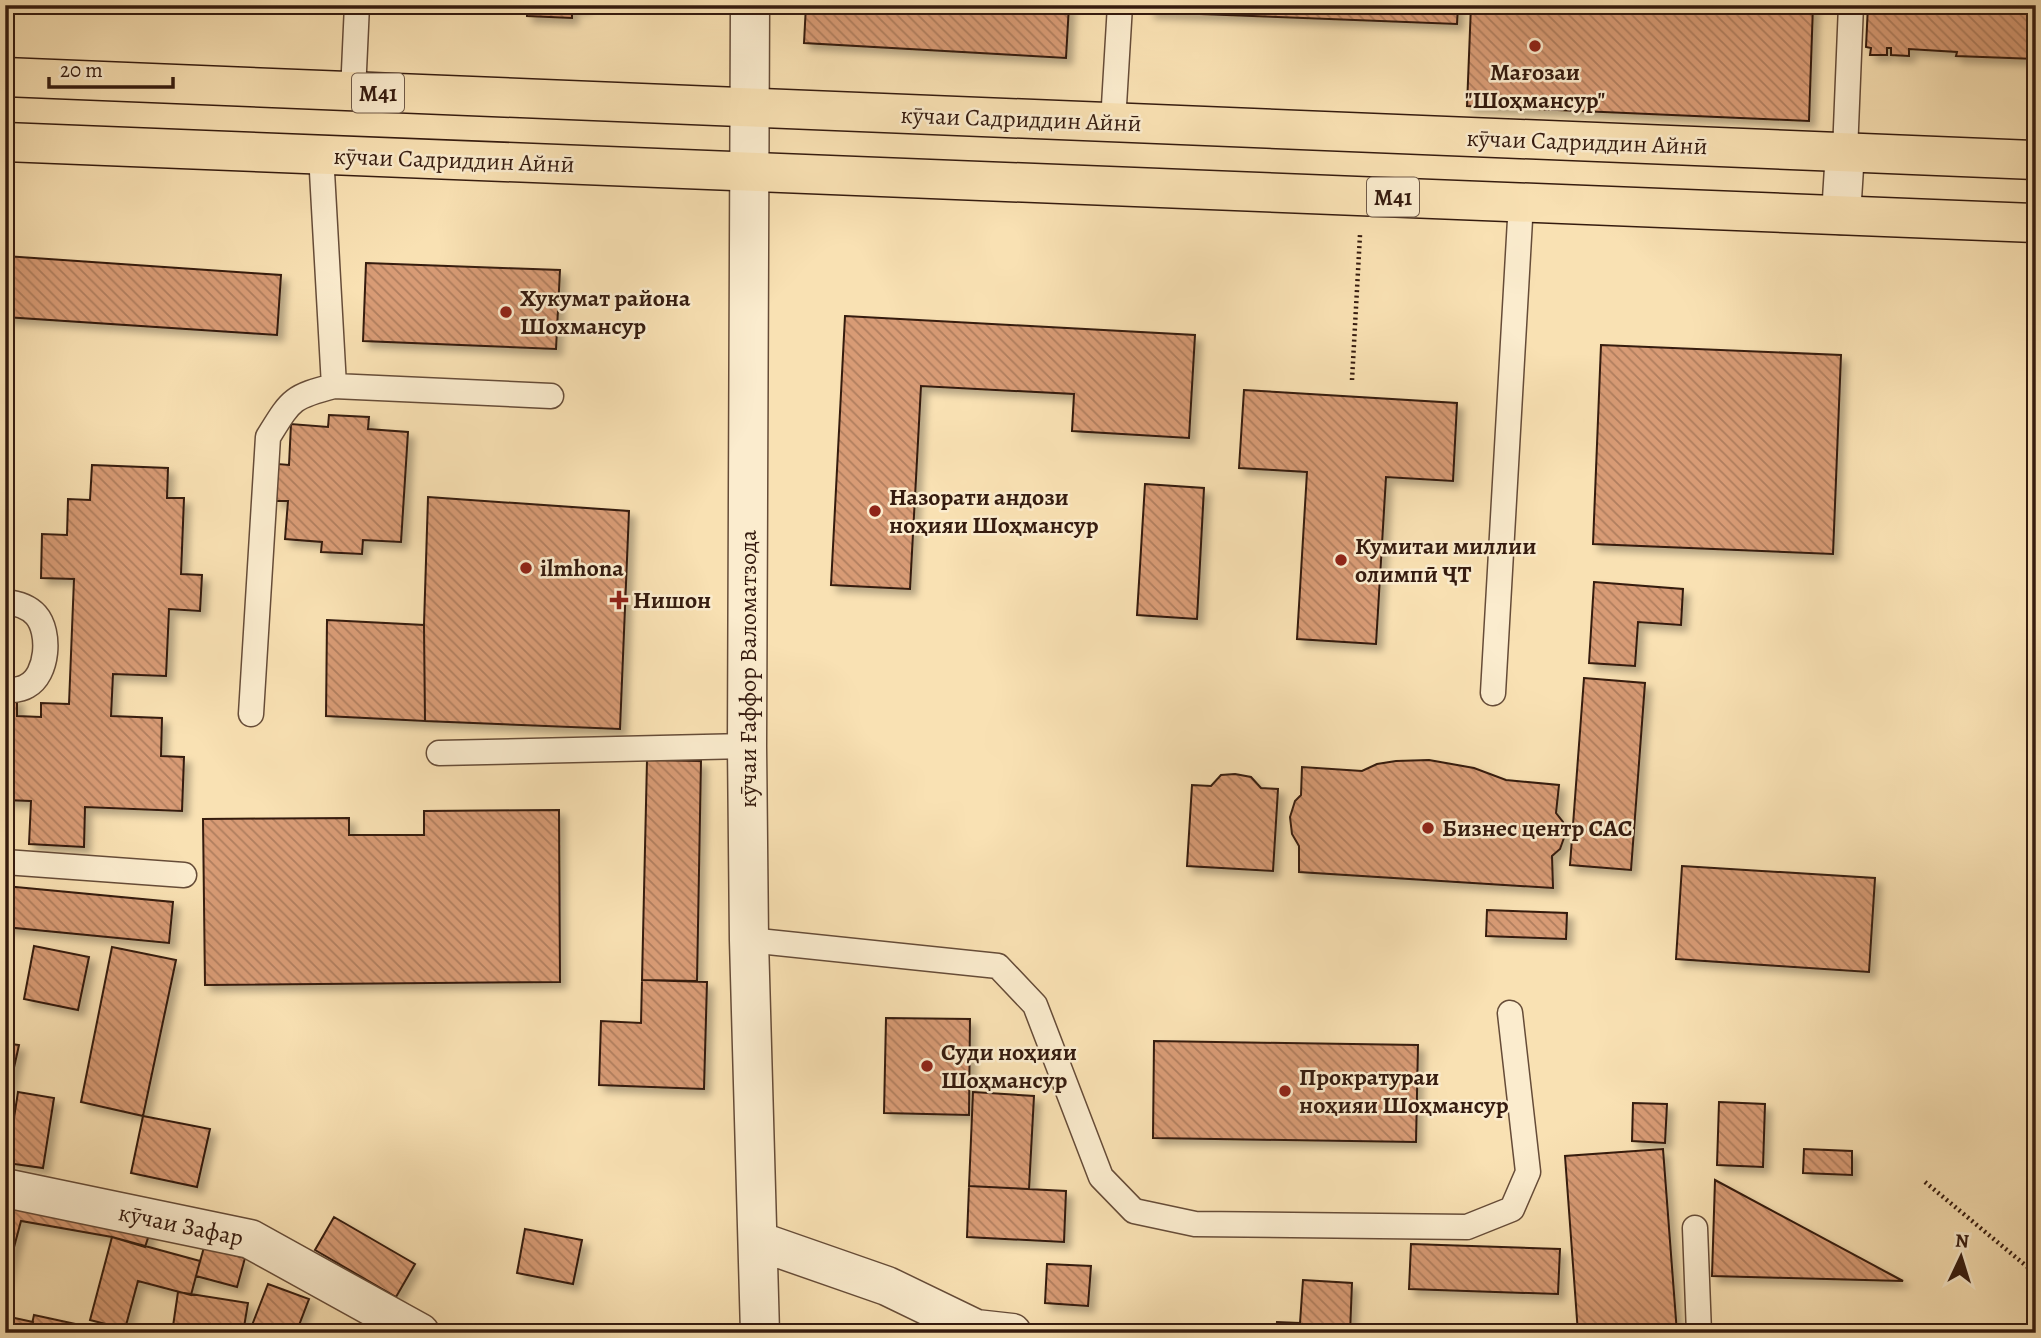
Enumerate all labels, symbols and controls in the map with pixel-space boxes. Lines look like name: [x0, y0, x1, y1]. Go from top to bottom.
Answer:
marker: Мағозаи "Шоҳмансур": [1527, 38, 1543, 54]
scale bar: [49, 46, 173, 90]
text: 20 m: [60, 56, 103, 84]
place label: Мағозаи "Шоҳмансур": [1465, 56, 1605, 116]
road number: M41: [352, 74, 404, 113]
street label: кӯчаи Садриддин Айнӣ: [900, 99, 1142, 139]
street label: кӯчаи Садриддин Айнӣ: [1466, 122, 1708, 162]
street label: кӯчаи Садриддин Айнӣ: [333, 140, 575, 180]
road number: M41: [1367, 178, 1419, 216]
place label: Хукумат района Шохмансур: [520, 282, 691, 342]
marker: Хукумат района Шохмансур: [498, 304, 514, 320]
place label: Назорати андози ноҳияи Шоҳмансур: [889, 481, 1099, 541]
marker: Назорати андози ноҳияи Шоҳмансур: [867, 503, 883, 519]
street label: кӯчаи Ғаффор Валоматзода: [732, 530, 764, 808]
place label: Кумитаи миллии олимпӣ ҶТ: [1355, 530, 1536, 590]
place label: ilmhona: [540, 552, 624, 584]
marker: Кумитаи миллии олимпӣ ҶТ: [1333, 552, 1349, 568]
marker: ilmhona: [518, 560, 534, 576]
place label: Нишон: [633, 584, 711, 616]
marker: Нишон: [611, 592, 627, 608]
place label: Бизнес центр САС: [1442, 812, 1633, 844]
marker: Бизнес центр САС: [1420, 820, 1436, 836]
place label: Суди ноҳияи Шоҳмансур: [941, 1036, 1077, 1096]
marker: Суди ноҳияи Шоҳмансур: [919, 1058, 935, 1074]
place label: Прократураи ноҳияи Шоҳмансур: [1299, 1061, 1509, 1121]
marker: Прократураи ноҳияи Шоҳмансур: [1277, 1083, 1293, 1099]
street label: кӯчаи Зафар: [116, 1196, 246, 1254]
north arrow: [1926, 1222, 1996, 1292]
text: N: [1954, 1228, 1970, 1255]

